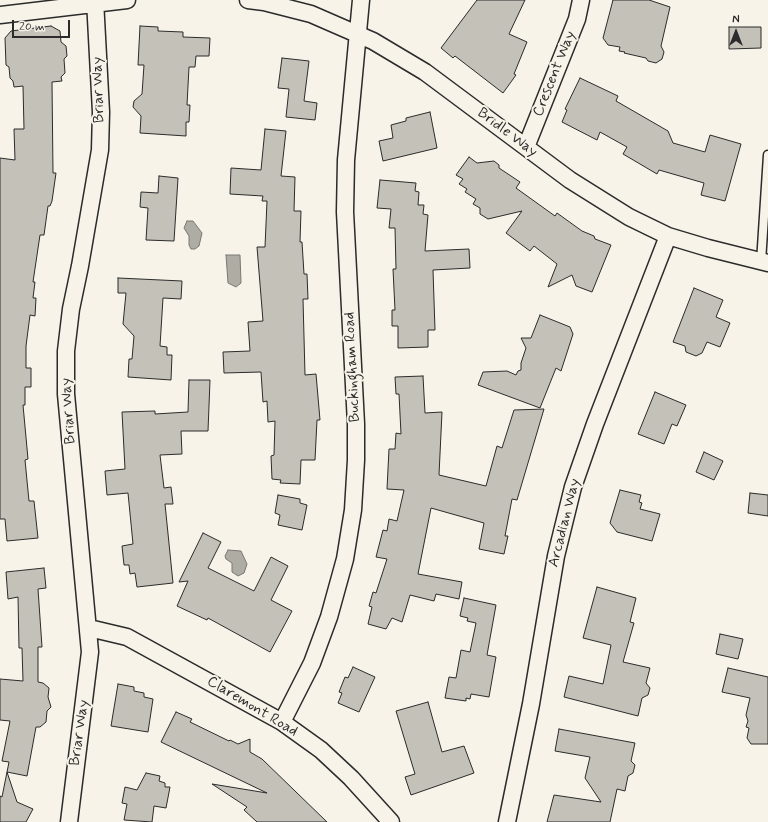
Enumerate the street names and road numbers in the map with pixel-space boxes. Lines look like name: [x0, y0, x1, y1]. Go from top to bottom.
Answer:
street label: Crescent Way: [530, 29, 580, 119]
street label: Briar Way: [89, 56, 109, 124]
street label: Bridle Way: [473, 104, 541, 162]
street label: Buckingham Road: [341, 311, 365, 423]
street label: Briar Way: [58, 377, 80, 445]
street label: Arcadian Way: [545, 477, 585, 569]
street label: Claremont Road: [203, 673, 301, 741]
street label: Briar Way: [66, 699, 94, 767]

